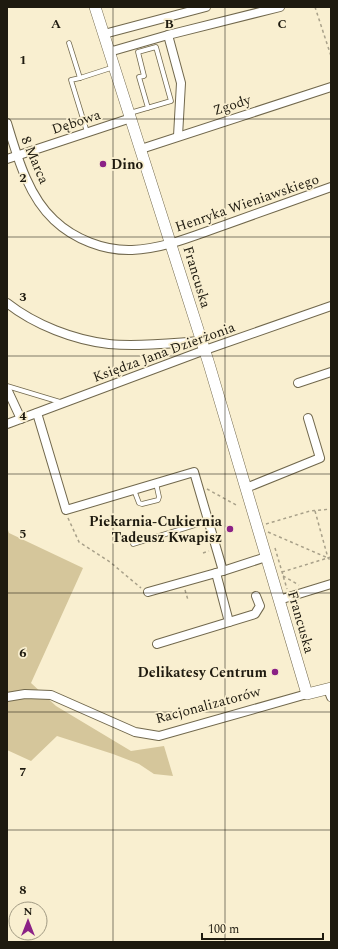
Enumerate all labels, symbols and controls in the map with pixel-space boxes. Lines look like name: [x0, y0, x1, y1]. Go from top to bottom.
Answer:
text: A: [51, 14, 61, 34]
text: B: [164, 14, 174, 34]
text: C: [277, 14, 287, 34]
text: 1: [19, 50, 27, 70]
street label: Zgody: [210, 89, 255, 121]
street label: Dębowa: [49, 104, 103, 140]
street label: 8 Marca: [16, 133, 54, 187]
place label: Dino: [111, 154, 144, 175]
marker: Dino: [98, 159, 108, 169]
text: 2: [19, 168, 27, 188]
street label: Henryka Wieniawskiego: [172, 169, 322, 237]
street label: Francuska: [178, 243, 216, 311]
text: 3: [19, 287, 27, 307]
street label: Księdza Jana Dzierżonia: [90, 316, 238, 388]
text: 4: [19, 406, 27, 426]
place label: Piekarnia-Cukiernia Tadeusz Kwapisz: [89, 511, 223, 548]
text: 5: [19, 524, 27, 544]
marker: Piekarnia-Cukiernia Tadeusz Kwapisz: [225, 524, 235, 534]
street label: Francuska: [282, 588, 320, 656]
text: 6: [19, 643, 27, 663]
place label: Delikatesy Centrum: [137, 662, 267, 683]
marker: Delikatesy Centrum: [270, 667, 280, 677]
street label: Racjonalizatorów: [153, 681, 263, 729]
text: 7: [19, 762, 27, 782]
text: 8: [19, 880, 27, 900]
north arrow: [8, 901, 48, 941]
text: N: [24, 903, 33, 920]
scale bar: [202, 915, 323, 941]
text: 100 m: [208, 920, 239, 939]

